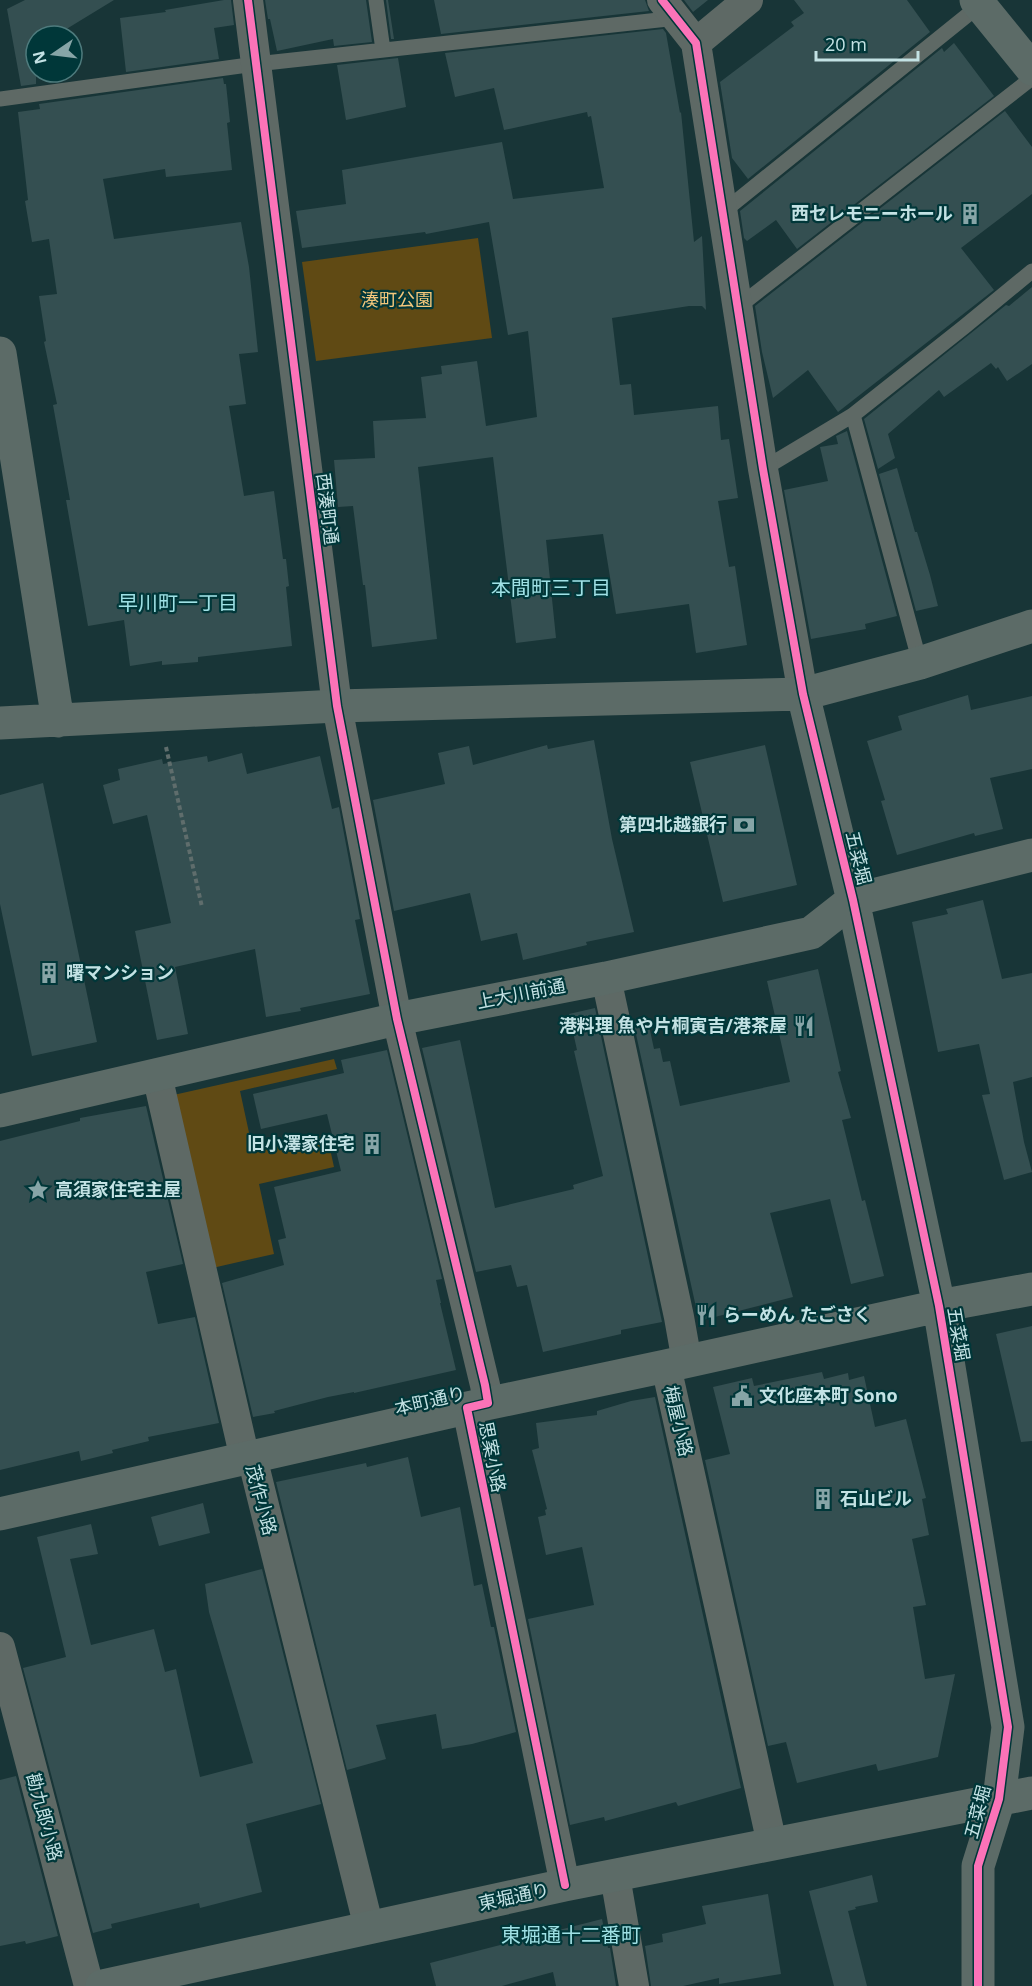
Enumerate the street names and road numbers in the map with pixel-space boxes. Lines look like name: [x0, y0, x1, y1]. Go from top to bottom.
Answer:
street label: 西湊町通: [312, 472, 344, 546]
street label: 五菜堀: [841, 829, 877, 887]
street label: 上大川前通: [474, 973, 567, 1013]
street label: 五菜堀: [942, 1305, 975, 1362]
street label: 本町通り: [392, 1380, 468, 1420]
street label: 梅屋小路: [659, 1383, 699, 1459]
street label: 思案小路: [474, 1419, 512, 1494]
street label: 茂作小路: [241, 1462, 283, 1538]
street label: 勘九郎小路: [22, 1770, 68, 1863]
street label: 五菜堀: [958, 1783, 996, 1841]
street label: 東堀通り: [476, 1877, 552, 1915]

